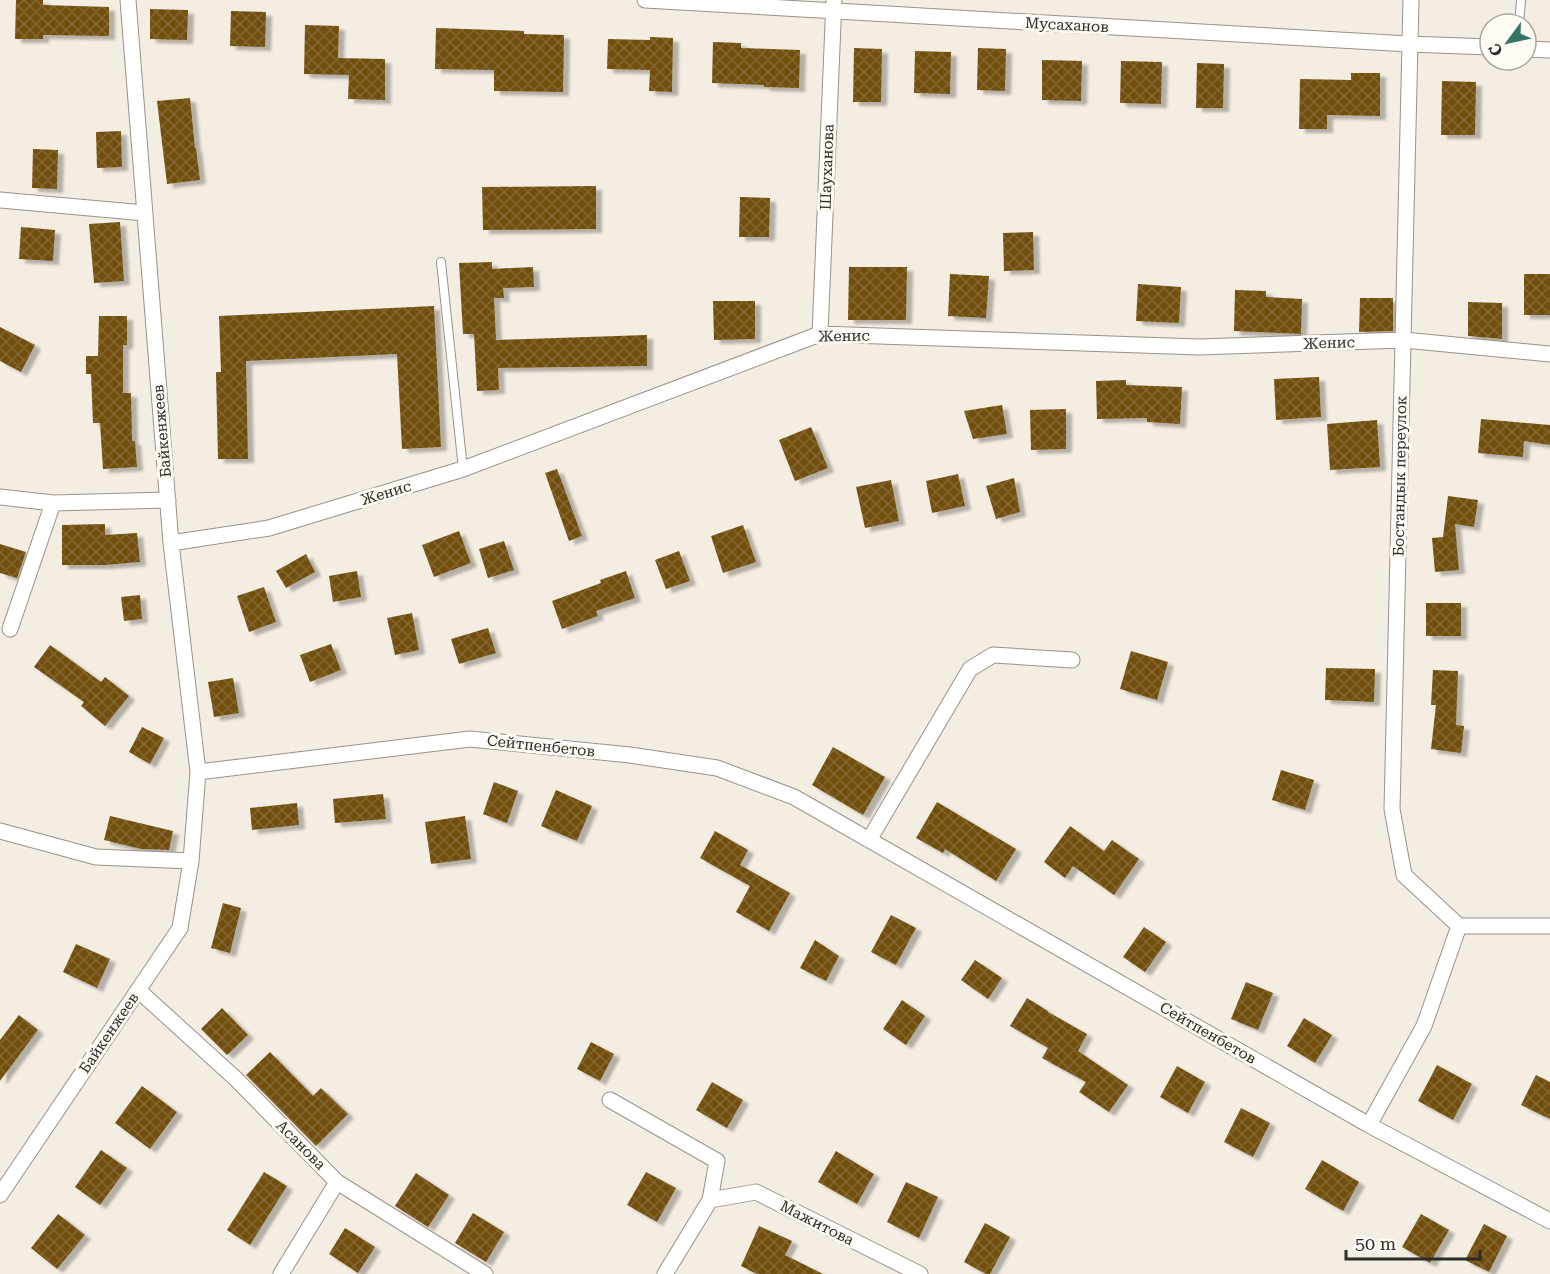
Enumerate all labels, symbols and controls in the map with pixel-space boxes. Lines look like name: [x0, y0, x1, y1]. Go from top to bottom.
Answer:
north arrow: [1478, 12, 1538, 72]
street label: Мусаханов: [1025, 14, 1109, 36]
text: С: [1485, 40, 1507, 60]
street label: Шауханова: [817, 124, 837, 210]
street label: Женис: [818, 327, 870, 345]
street label: Женис: [1303, 333, 1355, 353]
street label: Байкенжеев: [149, 384, 175, 478]
street label: Бостандык переулок: [1390, 395, 1410, 557]
street label: Женис: [359, 477, 413, 509]
street label: Сейтпенбетов: [486, 731, 596, 761]
street label: Байкенжеев: [75, 989, 143, 1077]
street label: Сейтпенбетов: [1156, 998, 1260, 1068]
street label: Асанова: [273, 1117, 329, 1173]
street label: Мажитова: [777, 1197, 857, 1249]
scale bar: [1346, 1223, 1480, 1261]
text: 50 m: [1355, 1233, 1396, 1254]

